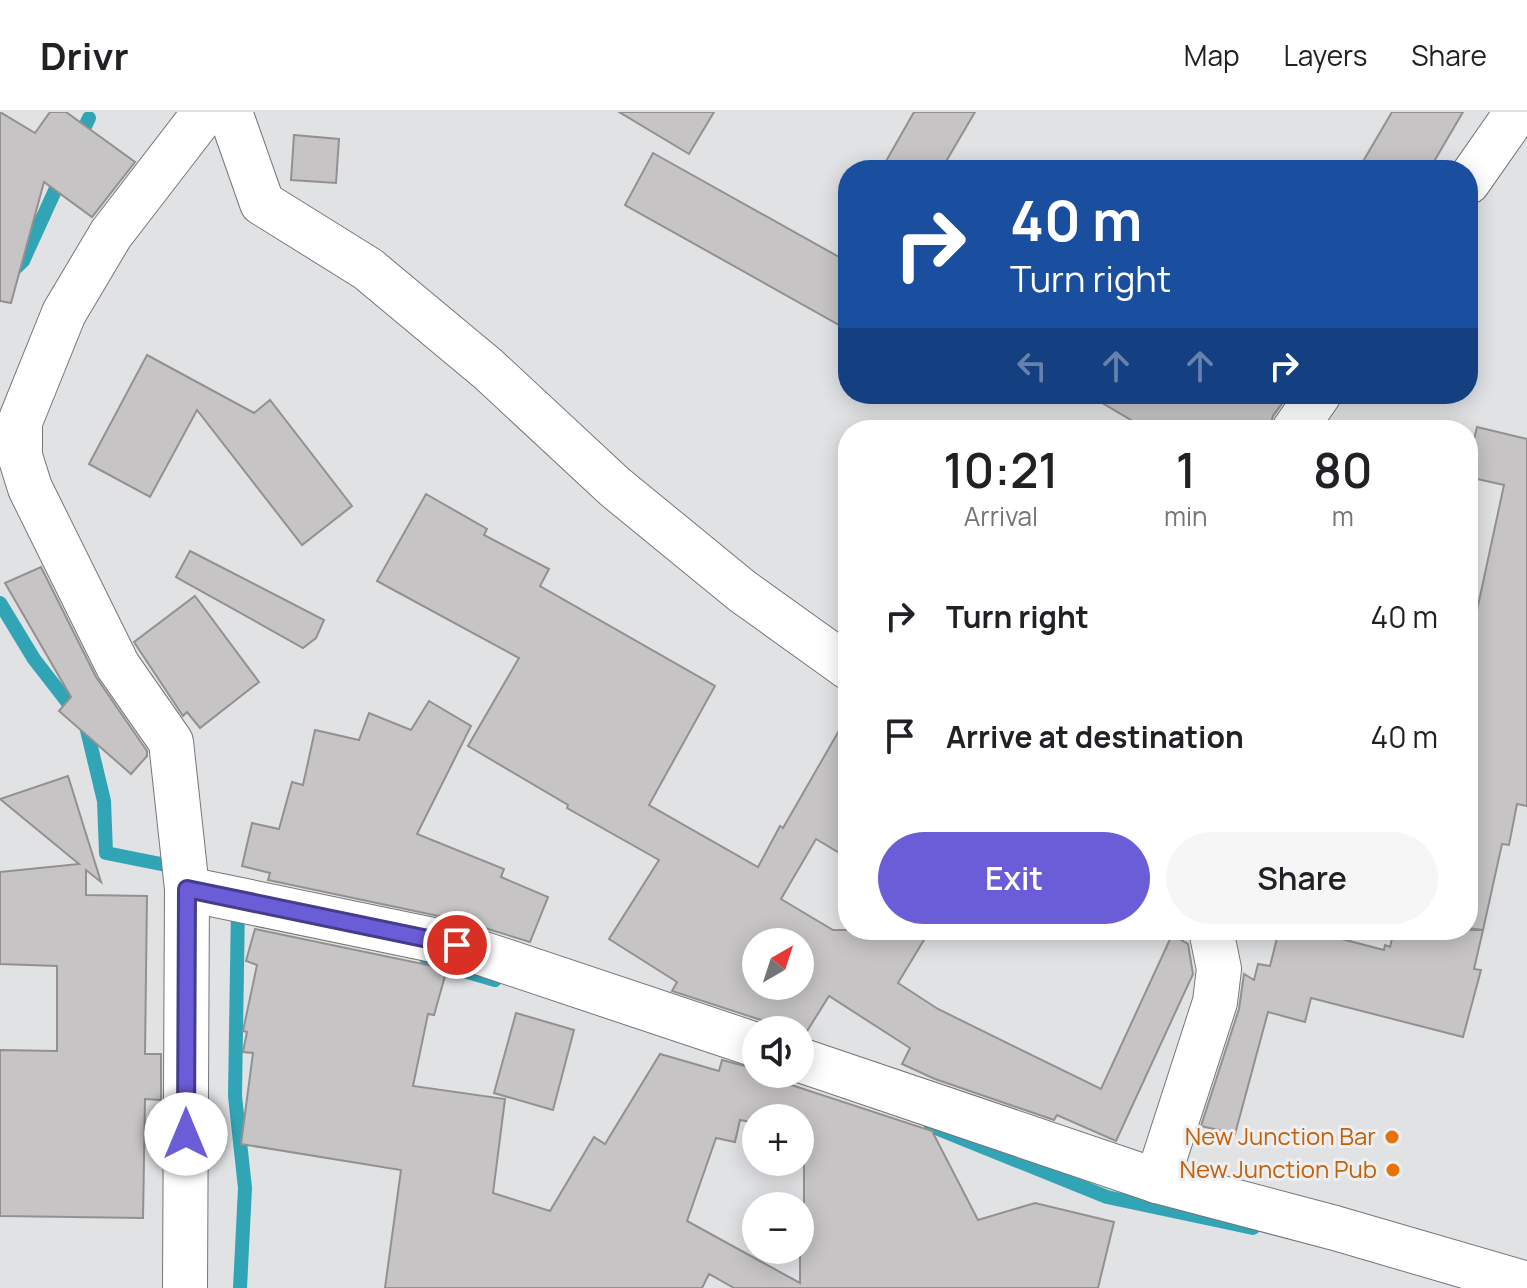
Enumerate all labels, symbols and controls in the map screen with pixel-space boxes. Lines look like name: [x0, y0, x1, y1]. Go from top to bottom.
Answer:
text: Drivr: [40, 29, 129, 81]
text: Map: [1184, 36, 1240, 74]
text: Layers: [1284, 36, 1367, 74]
text: Share: [1411, 36, 1487, 74]
text: 40 m: [1010, 181, 1142, 258]
icon: right: [878, 192, 982, 296]
text: Turn right: [1010, 254, 1171, 303]
icon: left: [1010, 344, 1054, 388]
icon: ahead: [1094, 344, 1138, 388]
icon: ahead: [1178, 344, 1222, 388]
icon: right: [1262, 344, 1306, 388]
text: 10:21: [943, 437, 1059, 502]
text: 1: [1176, 437, 1196, 502]
text: 80: [1313, 437, 1373, 502]
text: Arrival: [964, 498, 1038, 534]
text: min: [1164, 498, 1208, 534]
text: m: [1332, 498, 1354, 534]
icon: right: [878, 594, 922, 638]
text: Turn right: [946, 596, 1089, 637]
text: 40 m: [1371, 596, 1438, 637]
icon: arrive: [878, 714, 922, 758]
text: Arrive at destination: [946, 716, 1244, 757]
text: 40 m: [1371, 716, 1438, 757]
button: Exit: [878, 832, 1150, 924]
button: Share: [1166, 832, 1438, 924]
pin: [423, 911, 491, 979]
icon: arrive: [435, 923, 479, 967]
north arrow: [742, 928, 814, 1000]
map controls: [742, 928, 814, 1264]
button: sound: [742, 1016, 814, 1088]
position arrow: [144, 1092, 228, 1176]
button: +: [742, 1104, 814, 1176]
place label: New Junction Bar: [1185, 1119, 1376, 1152]
marker: New Junction Bar: [1383, 1128, 1401, 1146]
place label: New Junction Pub: [1180, 1152, 1377, 1185]
marker: New Junction Pub: [1384, 1161, 1402, 1179]
button: −: [742, 1192, 814, 1264]

